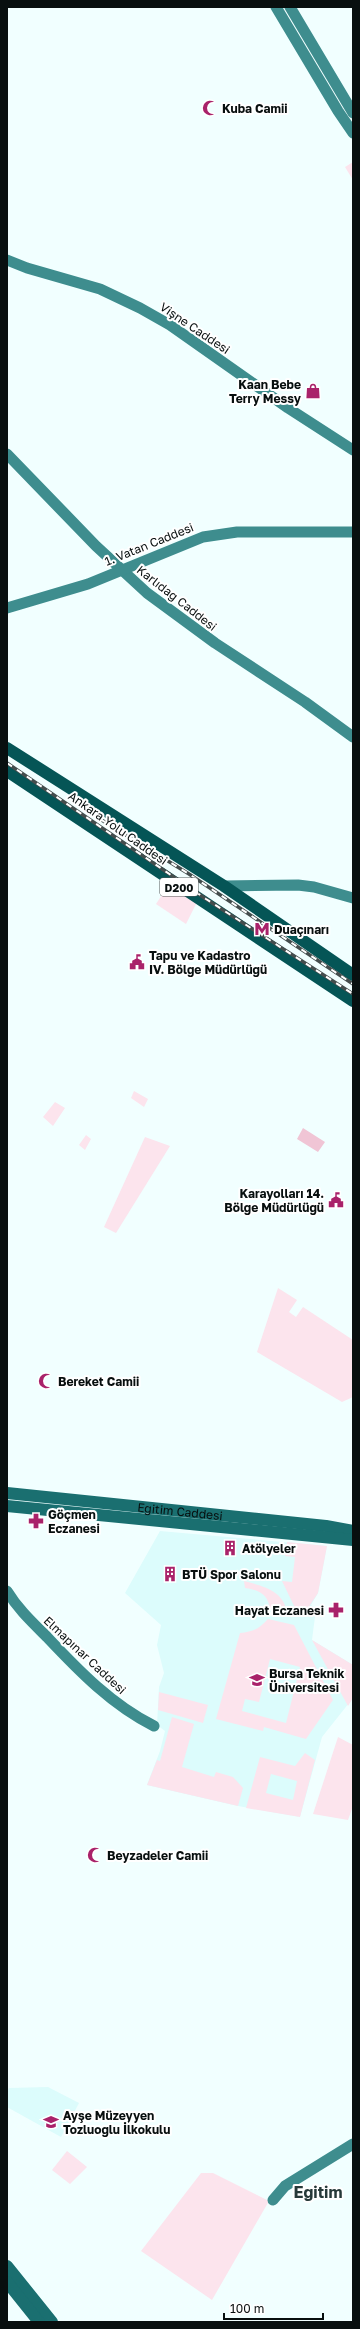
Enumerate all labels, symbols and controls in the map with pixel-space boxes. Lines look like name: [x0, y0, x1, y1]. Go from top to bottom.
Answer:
mosque icon: Kuba Camii: [201, 99, 219, 117]
place label: Kuba Camii: [222, 101, 288, 116]
street label: Vişne Caddesi: [157, 299, 233, 357]
place label: Kaan Bebe Terry Messy: [229, 377, 302, 406]
shop icon: Kaan Bebe Terry Messy: [304, 382, 322, 400]
street label: 1. Vatan Caddesi: [102, 519, 196, 569]
street label: Karlıdağ Caddesi: [134, 562, 220, 634]
street label: Ankara Yolu Caddesi: [66, 788, 170, 868]
road number: D200: [160, 878, 198, 896]
metro station icon: Duaçınarı: [253, 920, 271, 938]
place label: Duaçınarı: [274, 922, 329, 937]
place label: Tapu ve Kadastro IV. Bölge Müdürlüğü: [149, 948, 267, 977]
public building icon: Tapu ve Kadastro IV. Bölge Müdürlüğü: [128, 953, 146, 971]
place label: Karayolları 14. Bölge Müdürlüğü: [224, 1186, 324, 1215]
public building icon: Karayolları 14. Bölge Müdürlüğü: [327, 1191, 345, 1209]
mosque icon: Bereket Camii: [37, 1372, 55, 1390]
place label: Bereket Camii: [58, 1374, 139, 1389]
street label: Eğitim Caddesi: [137, 1499, 224, 1523]
place label: Göçmen Eczanesi: [48, 1507, 100, 1536]
pharmacy icon: Göçmen Eczanesi: [27, 1512, 45, 1530]
building icon: Atölyeler: [221, 1539, 239, 1557]
place label: Atölyeler: [242, 1541, 296, 1556]
building icon: BTÜ Spor Salonu: [161, 1565, 179, 1583]
place label: BTÜ Spor Salonu: [182, 1567, 281, 1582]
pharmacy icon: Hayat Eczanesi: [327, 1601, 345, 1619]
place label: Hayat Eczanesi: [235, 1603, 324, 1618]
street label: Elmapınar Caddesi: [41, 1613, 129, 1697]
place label: Bursa Teknik Üniversitesi: [269, 1666, 344, 1695]
school or university icon: Bursa Teknik Üniversitesi: [248, 1671, 266, 1689]
mosque icon: Beyzadeler Camii: [86, 1846, 104, 1864]
place label: Beyzadeler Camii: [107, 1848, 208, 1863]
place label: Ayşe Müzeyyen Tozluoğlu İlkokulu: [63, 2108, 170, 2137]
school or university icon: Ayşe Müzeyyen Tozluoğlu İlkokulu: [42, 2113, 60, 2131]
district label: Eğitim: [294, 2182, 342, 2202]
scale bar: [224, 2295, 323, 2321]
text: 100 m: [230, 2301, 264, 2316]

